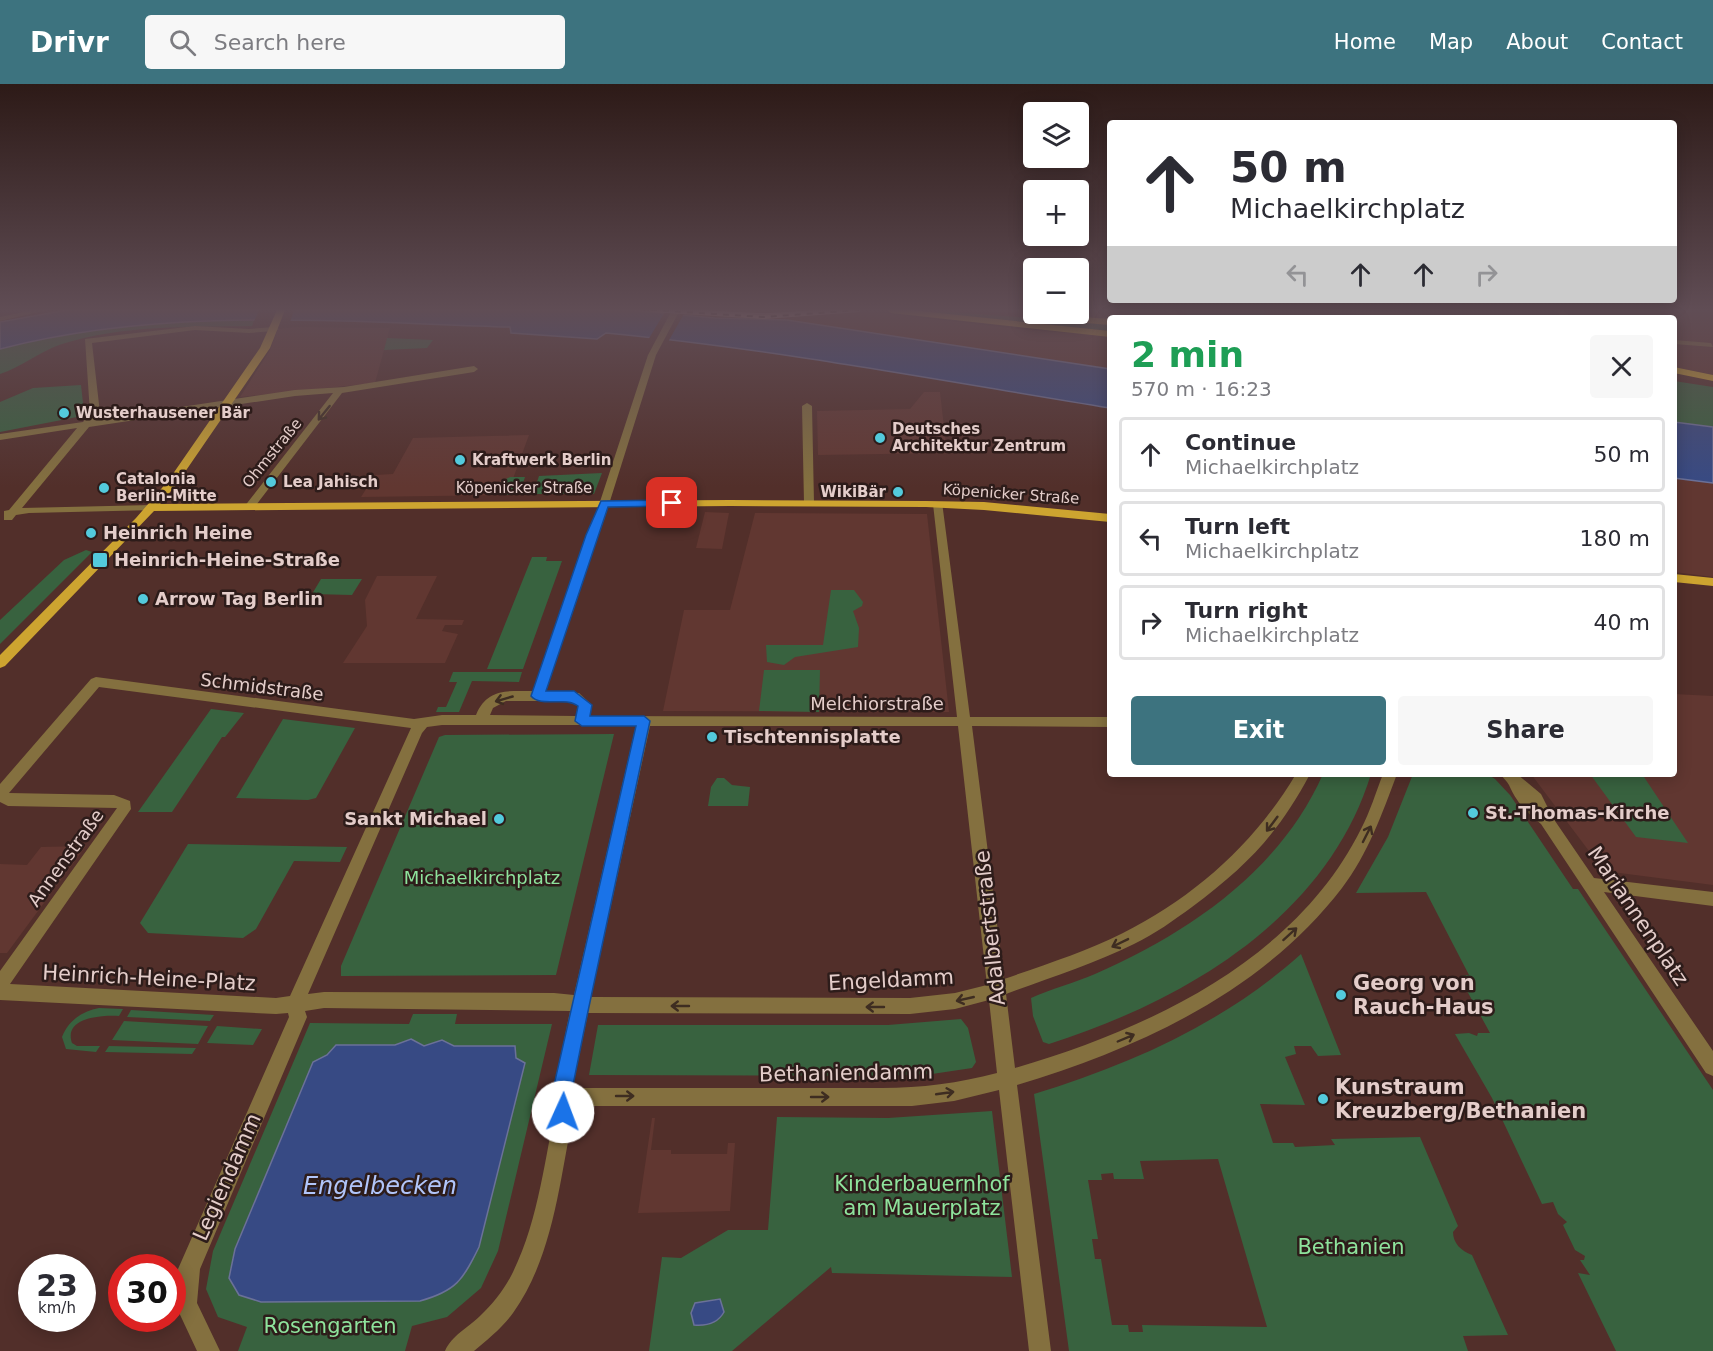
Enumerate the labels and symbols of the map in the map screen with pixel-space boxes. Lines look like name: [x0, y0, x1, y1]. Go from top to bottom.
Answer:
place label: Wusterhausener Bär: [76, 404, 251, 422]
one-way arrow: [317, 405, 330, 421]
marker: Wusterhausener Bär: [57, 406, 71, 420]
street label: Ohmstraße: [239, 415, 305, 491]
place label: Deutsches Architektur Zentrum: [892, 420, 1066, 455]
marker: Deutsches Architektur Zentrum: [873, 431, 887, 445]
place label: Kraftwerk Berlin: [472, 451, 611, 469]
marker: Kraftwerk Berlin: [453, 453, 467, 467]
place label: Catalonia Berlin-Mitte: [116, 470, 217, 505]
place label: Lea Jahisch: [283, 473, 378, 491]
marker: Lea Jahisch: [264, 475, 278, 489]
pin: [646, 477, 697, 528]
street label: Köpenicker Straße: [456, 479, 592, 497]
street label: Köpenicker Straße: [942, 480, 1080, 508]
marker: Catalonia Berlin-Mitte: [97, 481, 111, 495]
place label: WikiBär: [820, 483, 887, 501]
marker: WikiBär: [891, 485, 905, 499]
place label: Heinrich Heine: [103, 522, 253, 543]
marker: Heinrich Heine: [84, 526, 98, 540]
place label: Heinrich-Heine-Straße: [114, 549, 340, 570]
marker: Heinrich-Heine-Straße: [91, 551, 109, 569]
place label: Arrow Tag Berlin: [155, 588, 323, 609]
marker: Arrow Tag Berlin: [136, 592, 150, 606]
street label: Schmidstraße: [199, 669, 325, 704]
one-way arrow: [495, 693, 514, 705]
street label: Melchiorstraße: [810, 693, 944, 714]
place label: Tischtennisplatte: [724, 726, 901, 747]
marker: Tischtennisplatte: [705, 730, 719, 744]
place label: St.-Thomas-Kirche: [1485, 802, 1669, 823]
street label: Annenstraße: [23, 805, 108, 910]
marker: St.-Thomas-Kirche: [1466, 806, 1480, 820]
place label: Sankt Michael: [344, 808, 487, 829]
marker: Sankt Michael: [492, 812, 506, 826]
one-way arrow: [1266, 815, 1279, 831]
one-way arrow: [1361, 826, 1373, 843]
street label: Mariannenplatz: [1583, 842, 1693, 990]
street label: Adalbertstraße: [970, 849, 1010, 1007]
park label: Michaelkirchplatz: [404, 867, 560, 888]
one-way arrow: [1283, 927, 1298, 941]
one-way arrow: [1111, 937, 1129, 949]
street label: Heinrich-Heine-Platz: [42, 960, 256, 996]
street label: Engeldamm: [828, 965, 954, 995]
place label: Georg von Rauch-Haus: [1353, 971, 1494, 1019]
marker: Georg von Rauch-Haus: [1334, 988, 1348, 1002]
one-way arrow: [956, 994, 975, 1005]
one-way arrow: [670, 1000, 690, 1012]
one-way arrow: [865, 1001, 885, 1013]
one-way arrow: [1117, 1032, 1135, 1043]
street label: Bethaniendamm: [759, 1059, 933, 1087]
place label: Kunstraum Kreuzberg/Bethanien: [1335, 1075, 1586, 1123]
position arrow: [531, 1080, 595, 1144]
one-way arrow: [934, 1088, 954, 1099]
one-way arrow: [615, 1091, 635, 1102]
one-way arrow: [810, 1091, 830, 1103]
marker: Kunstraum Kreuzberg/Bethanien: [1316, 1092, 1330, 1106]
street label: Legiendamm: [188, 1110, 266, 1244]
water label: Engelbecken: [303, 1172, 457, 1200]
park label: Kinderbauernhof am Mauerplatz: [834, 1172, 1010, 1220]
park label: Bethanien: [1297, 1235, 1405, 1259]
speed limit sign: 30: [108, 1254, 186, 1332]
park label: Rosengarten: [264, 1314, 396, 1338]

